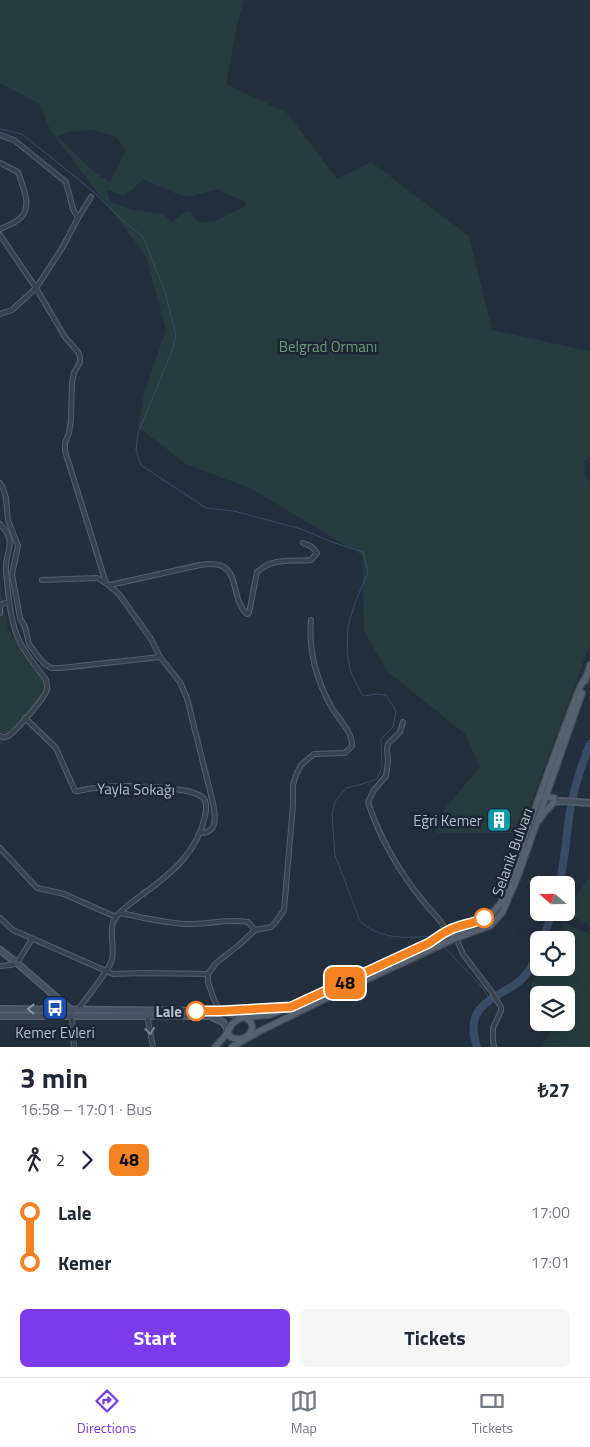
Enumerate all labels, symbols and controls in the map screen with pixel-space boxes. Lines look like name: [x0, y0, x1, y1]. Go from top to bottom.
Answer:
park label: Belgrad Ormanı: [279, 335, 377, 358]
street label: Yayla Sokağı: [97, 777, 175, 801]
street label: Selanik Bulvarı: [485, 805, 539, 899]
building icon: Eğri Kemer: [486, 807, 512, 833]
place label: Eğri Kemer: [413, 809, 482, 832]
north arrow: [530, 876, 575, 921]
map controls: [530, 876, 575, 1031]
unlabelled marker: [474, 908, 494, 928]
button: locate: [530, 931, 575, 976]
line badge: 48: [322, 967, 368, 999]
text: 48: [335, 969, 355, 996]
button: layers: [530, 986, 575, 1031]
bus stop icon: Kemer Evleri: [42, 995, 68, 1021]
place label: Lale: [156, 1000, 182, 1023]
marker: Lale: [186, 1001, 206, 1021]
one-way arrow: [27, 1004, 34, 1014]
place label: Kemer Evleri: [15, 1021, 95, 1044]
one-way arrow: [144, 1028, 155, 1036]
text: 3 min: [20, 1056, 88, 1099]
text: ₺27: [538, 1075, 570, 1104]
text: 16:58 – 17:01 · Bus: [20, 1097, 152, 1121]
icon: walk: [20, 1146, 48, 1174]
icon: forward: [73, 1146, 101, 1174]
text: 48: [119, 1146, 139, 1173]
text: 2: [56, 1148, 65, 1172]
text: Lale: [58, 1198, 92, 1227]
text: 17:00: [531, 1200, 570, 1224]
text: Kemer: [58, 1248, 111, 1277]
text: 17:01: [531, 1250, 570, 1274]
button: Start: [20, 1309, 290, 1367]
button: Tickets: [300, 1309, 570, 1367]
tab: Directions: [77, 1387, 136, 1438]
tab: Map: [290, 1387, 318, 1438]
tab: Tickets: [472, 1387, 513, 1438]

